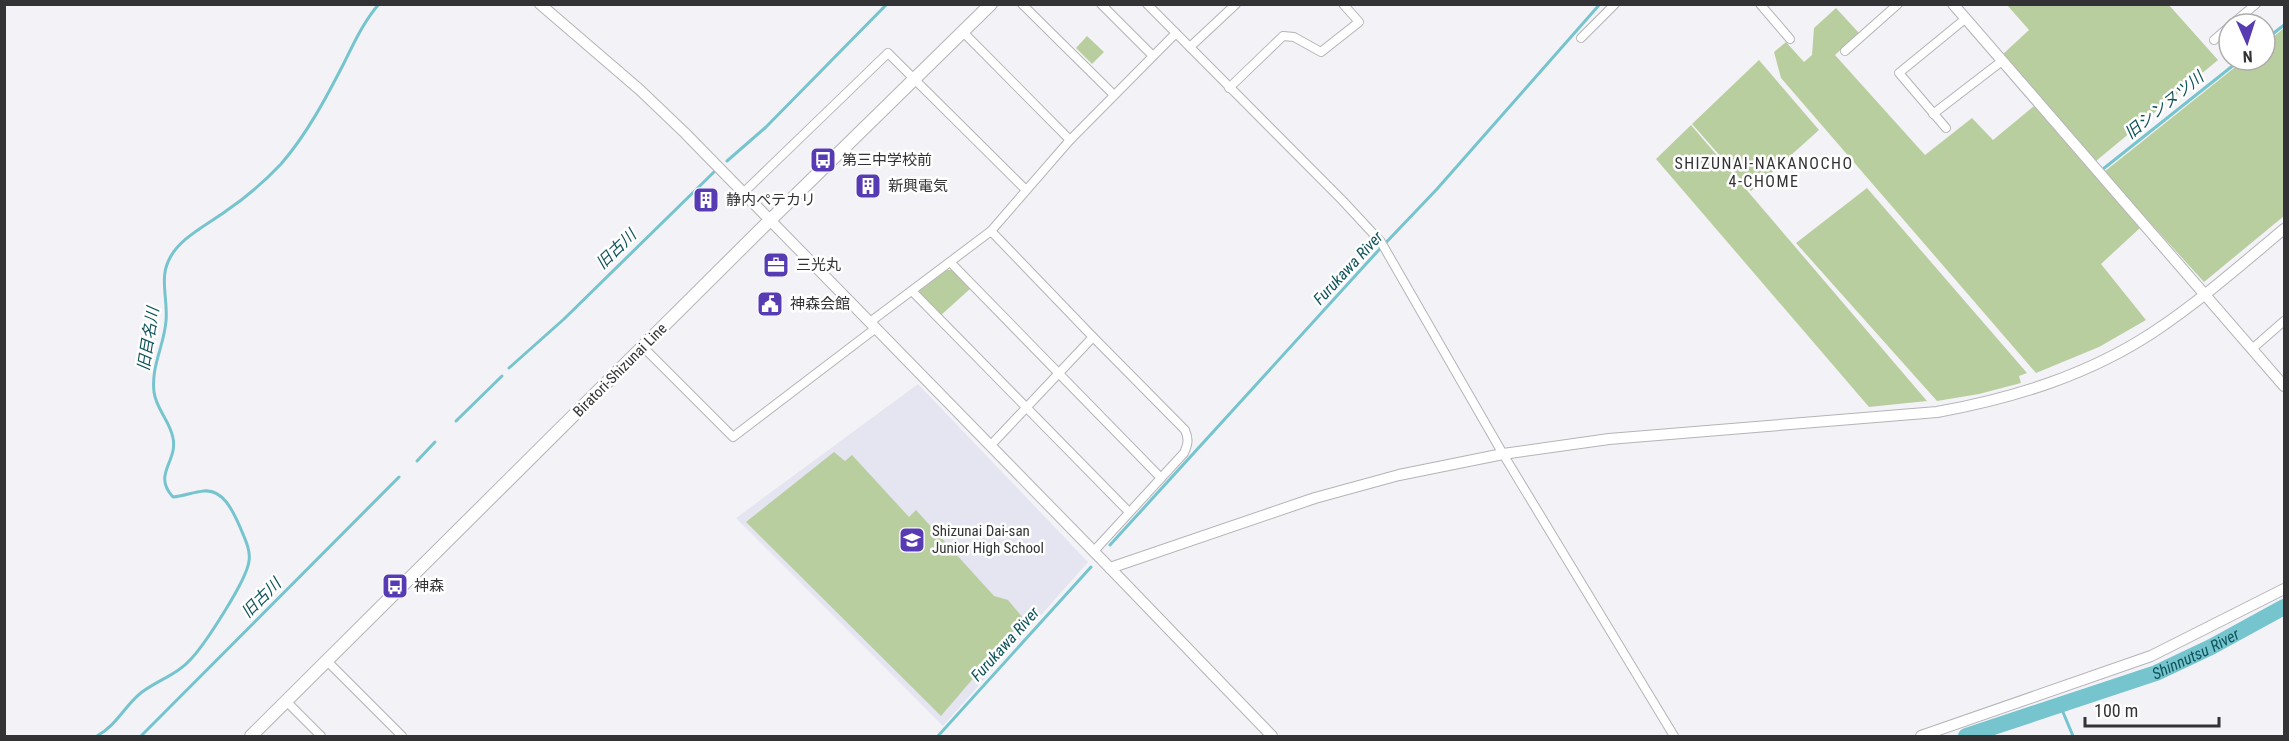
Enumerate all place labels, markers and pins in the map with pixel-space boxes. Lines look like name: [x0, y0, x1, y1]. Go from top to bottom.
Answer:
bus stop icon: 第三中学校前: [808, 145, 838, 175]
place label: 第三中学校前: [842, 151, 932, 169]
building icon: 新興電気: [853, 171, 883, 201]
place label: 新興電気: [888, 177, 948, 195]
building icon: 静内ぺテカリ: [691, 185, 721, 215]
place label: 静内ぺテカリ: [726, 191, 816, 209]
office icon: 三光丸: [761, 250, 791, 280]
place label: 三光丸: [796, 256, 841, 274]
public building icon: 神森会館: [755, 289, 785, 319]
place label: 神森会館: [790, 295, 850, 313]
place label: Shizunai Dai-san Junior High School: [932, 522, 1044, 557]
school or university icon: Shizunai Dai-san Junior High School: [897, 525, 927, 555]
bus stop icon: 神森: [380, 571, 410, 601]
place label: 神森: [414, 577, 444, 595]

